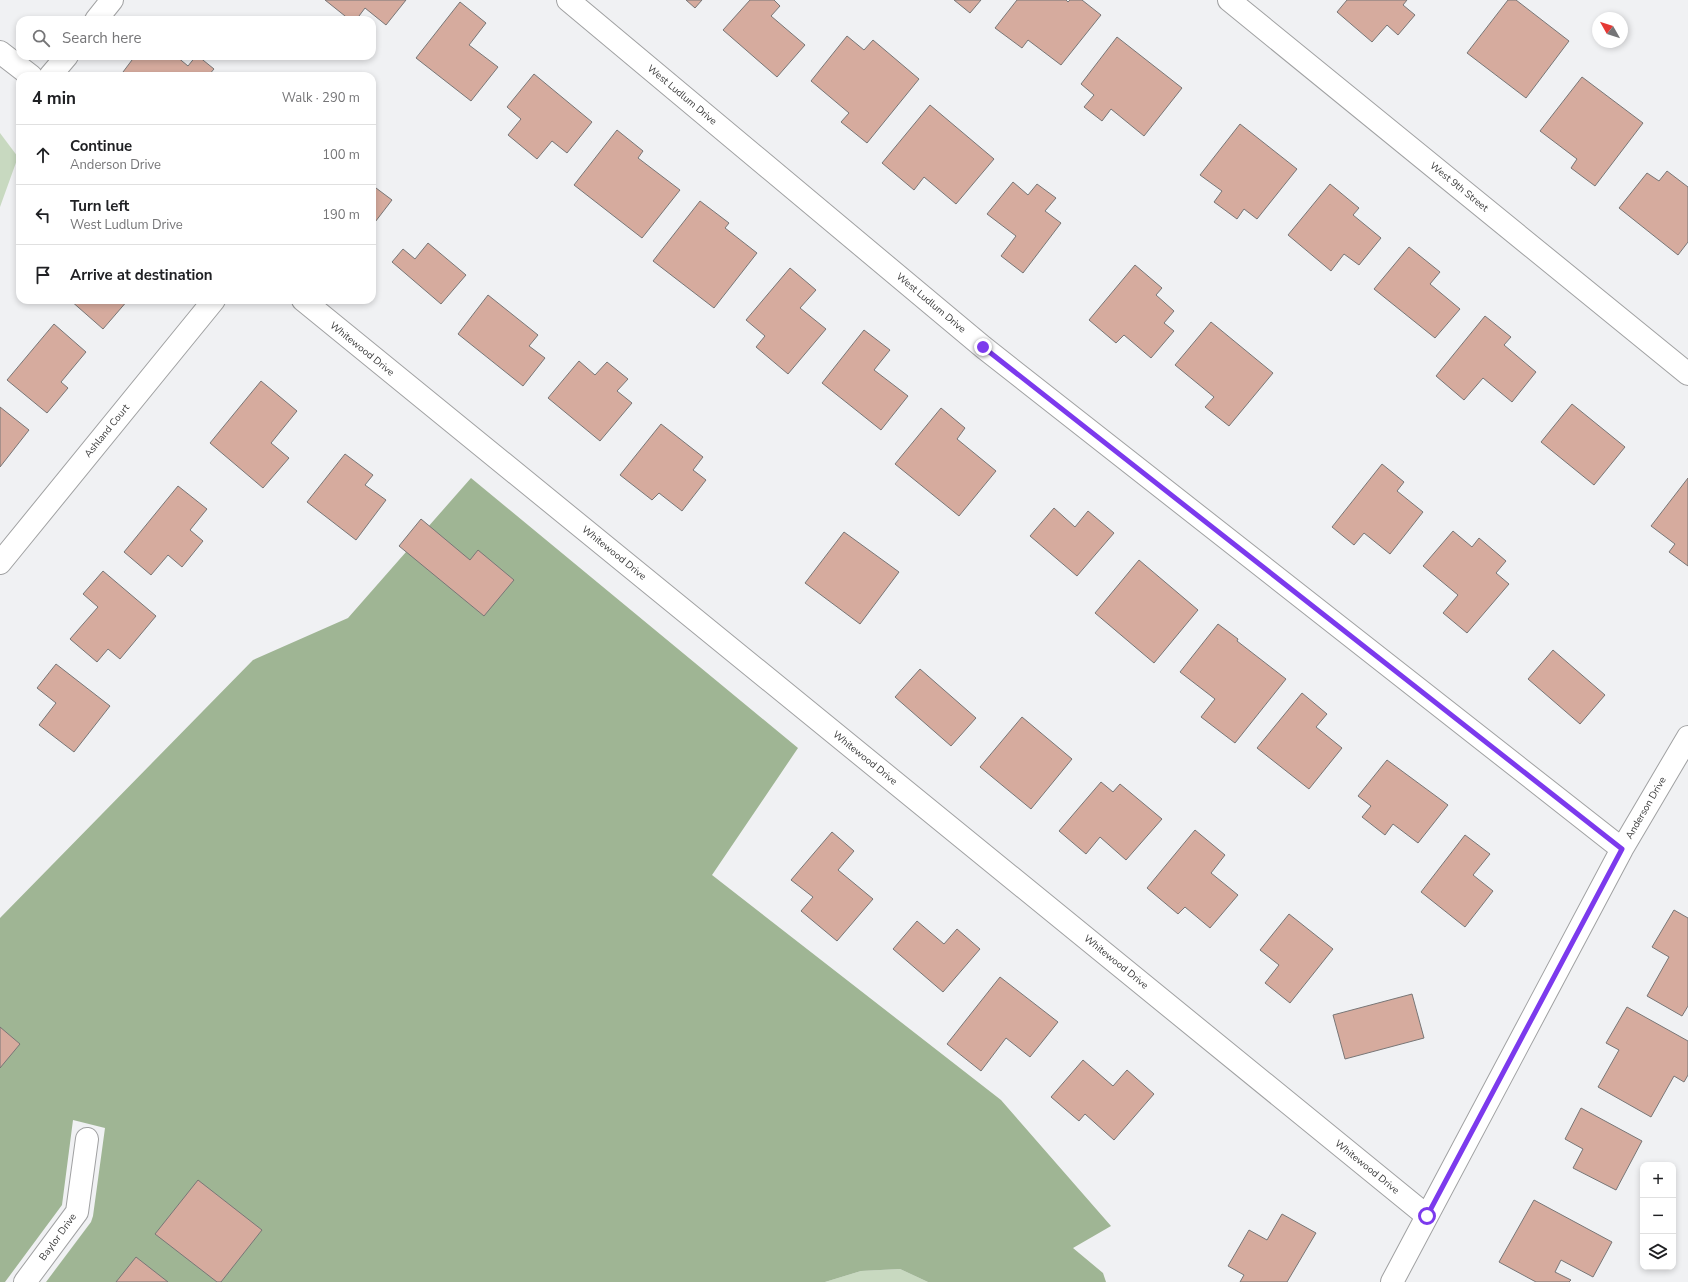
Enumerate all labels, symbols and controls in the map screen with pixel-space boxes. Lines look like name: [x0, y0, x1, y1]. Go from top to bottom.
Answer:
north arrow: [1592, 12, 1628, 48]
search box: [16, 16, 376, 60]
icon: search: [30, 27, 52, 49]
text: Search here: [62, 28, 142, 48]
street label: West Ludlum Drive: [644, 62, 720, 128]
text: 4 min: [32, 87, 76, 110]
text: Walk · 290 m: [282, 89, 360, 107]
text: Continue: [70, 136, 132, 156]
icon: ahead: [32, 144, 54, 166]
text: 100 m: [322, 146, 360, 164]
text: Anderson Drive: [70, 156, 161, 174]
street label: West 9th Street: [1427, 159, 1492, 215]
text: Turn left: [70, 196, 129, 216]
icon: left: [32, 204, 54, 226]
text: 190 m: [322, 206, 360, 224]
text: West Ludlum Drive: [70, 216, 183, 234]
icon: arrive: [32, 264, 54, 286]
text: Arrive at destination: [70, 265, 213, 285]
street label: West Ludlum Drive: [893, 270, 969, 336]
street label: Whitewood Drive: [327, 319, 397, 379]
route end: [974, 338, 992, 356]
street label: Ashland Court: [81, 401, 133, 461]
street label: Whitewood Drive: [579, 523, 649, 583]
street label: Whitewood Drive: [830, 728, 900, 788]
street label: Anderson Drive: [1622, 774, 1670, 842]
street label: Whitewood Drive: [1081, 932, 1151, 992]
street label: Whitewood Drive: [1332, 1137, 1402, 1197]
map controls: [1640, 1162, 1676, 1270]
button: +: [1640, 1162, 1676, 1198]
button: −: [1640, 1198, 1676, 1234]
route start: [1418, 1207, 1436, 1225]
street label: Baylor Drive: [36, 1210, 80, 1264]
button: layers: [1640, 1234, 1676, 1270]

